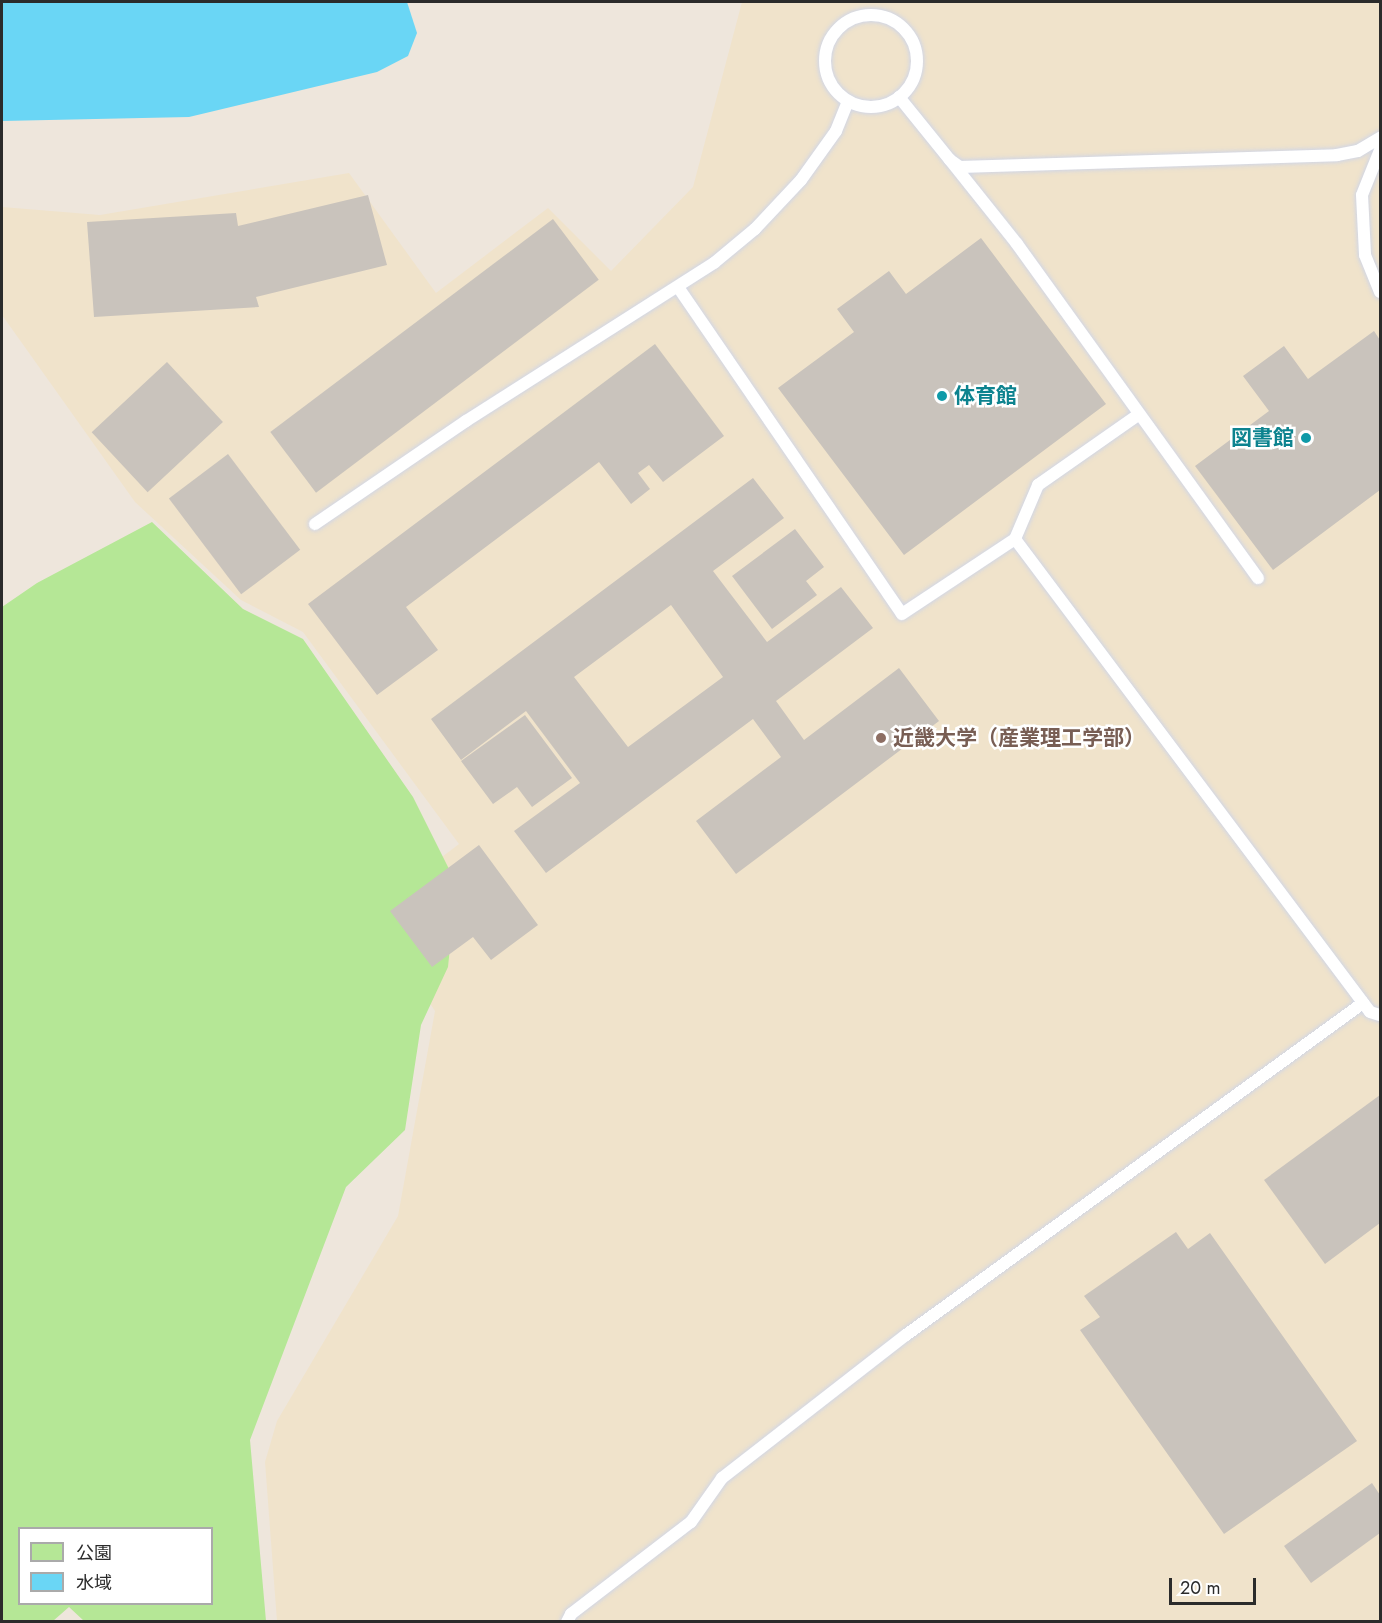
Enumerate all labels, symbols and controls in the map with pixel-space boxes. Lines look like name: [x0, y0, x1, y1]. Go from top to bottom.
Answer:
place label: 体育館: [954, 383, 1017, 409]
marker: 体育館: [935, 389, 949, 403]
place label: 図書館: [1231, 425, 1294, 451]
marker: 図書館: [1299, 431, 1313, 445]
place label: 近畿大学（産業理工学部）: [893, 725, 1145, 751]
marker: 近畿大学（産業理工学部）: [874, 731, 888, 745]
legend: [18, 1527, 213, 1605]
text: 公園: [76, 1540, 112, 1566]
scale bar: [1172, 1566, 1259, 1604]
text: 水域: [76, 1570, 112, 1596]
text: 20 m: [1180, 1575, 1220, 1601]

